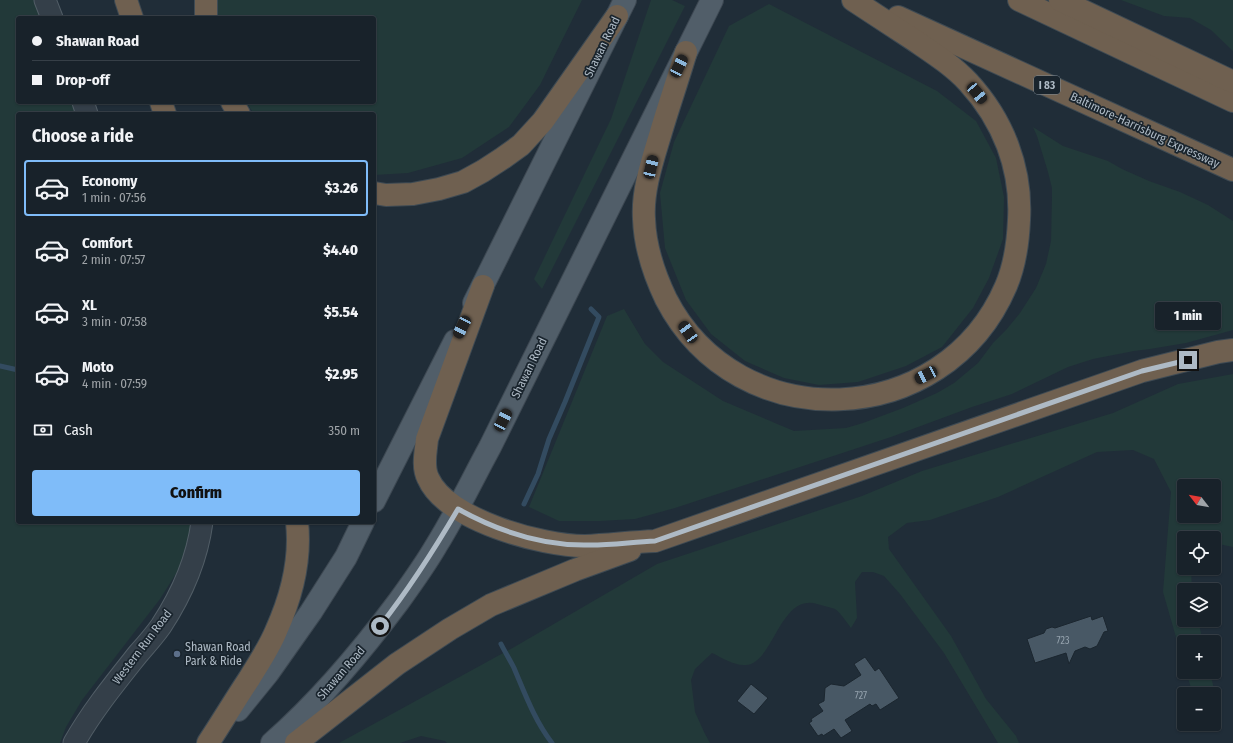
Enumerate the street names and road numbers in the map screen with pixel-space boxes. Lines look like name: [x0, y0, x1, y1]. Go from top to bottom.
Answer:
street label: Shawan Road: [581, 14, 623, 80]
road number: I 83: [1034, 76, 1060, 94]
street label: Baltimore-Harrisburg Expressway: [1068, 89, 1222, 171]
street label: Shawan Road: [508, 335, 550, 401]
street label: Western Run Road: [109, 607, 175, 687]
street label: Shawan Road: [314, 644, 368, 702]

